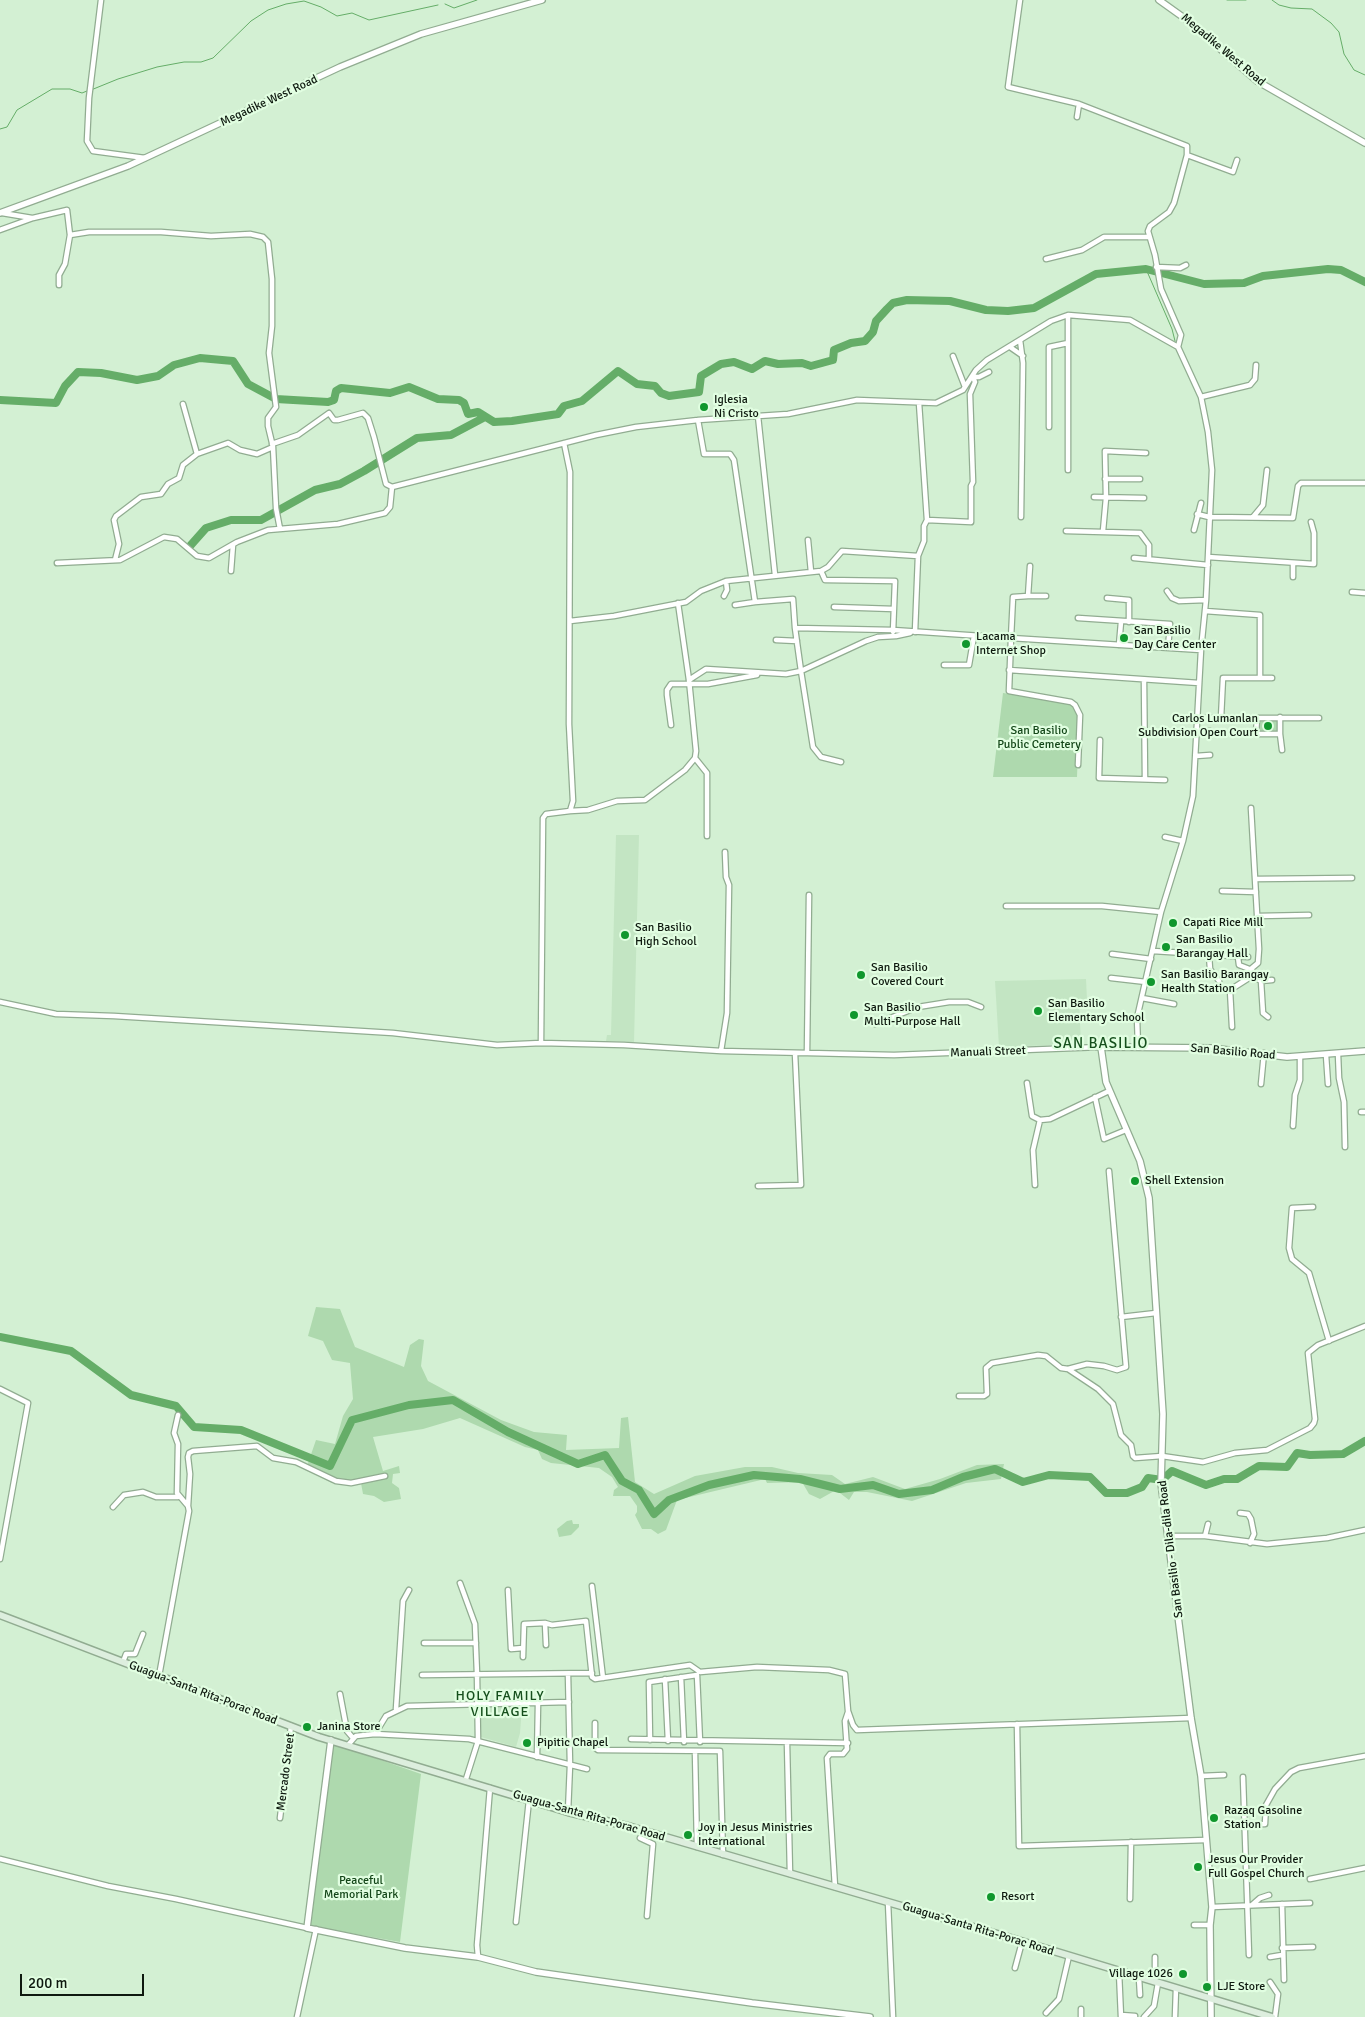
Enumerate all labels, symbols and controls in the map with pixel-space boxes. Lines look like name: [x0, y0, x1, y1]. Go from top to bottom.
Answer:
street label: Megadike West Road: [1178, 11, 1268, 89]
street label: Megadike West Road: [218, 72, 320, 130]
place label: Iglesia Ni Cristo: [714, 393, 759, 421]
marker: Iglesia Ni Cristo: [698, 401, 710, 413]
place label: San Basilio Day Care Center: [1134, 624, 1216, 652]
place label: Lacama Internet Shop: [976, 630, 1046, 658]
marker: San Basilio Day Care Center: [1118, 632, 1130, 644]
marker: Lacama Internet Shop: [960, 638, 972, 650]
place label: Carlos Lumanlan Subdivision Open Court: [1138, 712, 1258, 740]
marker: Carlos Lumanlan Subdivision Open Court: [1262, 720, 1274, 732]
park label: San Basilio Public Cemetery: [997, 724, 1081, 752]
place label: Capati Rice Mill: [1183, 916, 1263, 930]
marker: Capati Rice Mill: [1167, 917, 1179, 929]
place label: San Basilio High School: [635, 921, 697, 949]
marker: San Basilio High School: [619, 929, 631, 941]
place label: San Basilio Barangay Hall: [1176, 933, 1248, 961]
marker: San Basilio Barangay Hall: [1160, 941, 1172, 953]
place label: San Basilio Covered Court: [871, 961, 944, 989]
place label: San Basilio Barangay Health Station: [1161, 968, 1269, 996]
marker: San Basilio Covered Court: [855, 969, 867, 981]
marker: San Basilio Barangay Health Station: [1145, 976, 1157, 988]
place label: San Basilio Elementary School: [1048, 997, 1144, 1025]
place label: San Basilio Multi-Purpose Hall: [864, 1001, 961, 1029]
marker: San Basilio Elementary School: [1032, 1005, 1044, 1017]
marker: San Basilio Multi-Purpose Hall: [848, 1009, 860, 1021]
district label: SAN BASILIO: [1052, 1035, 1150, 1053]
street label: San Basilio Road: [1190, 1041, 1276, 1063]
street label: Manuali Street: [950, 1043, 1026, 1061]
place label: Shell Extension: [1145, 1174, 1224, 1188]
marker: Shell Extension: [1129, 1175, 1141, 1187]
street label: San Basilio - Dila-dila Road: [1155, 1479, 1187, 1619]
street label: Guagua-Santa Rita-Porac Road: [127, 1658, 279, 1728]
district label: HOLY FAMILY VILLAGE: [454, 1688, 546, 1720]
place label: Janina Store: [317, 1720, 380, 1734]
marker: Janina Store: [301, 1721, 313, 1733]
street label: Mercado Street: [274, 1732, 298, 1812]
place label: Pipitic Chapel: [537, 1736, 608, 1750]
marker: Pipitic Chapel: [521, 1737, 533, 1749]
street label: Guagua-Santa Rita-Porac Road: [511, 1787, 667, 1845]
place label: Razaq Gasoline Station: [1224, 1804, 1302, 1832]
marker: Razaq Gasoline Station: [1208, 1812, 1220, 1824]
place label: Joy in Jesus Ministries International: [698, 1821, 813, 1849]
marker: Joy in Jesus Ministries International: [682, 1829, 694, 1841]
place label: Jesus Our Provider Full Gospel Church: [1208, 1853, 1305, 1881]
marker: Jesus Our Provider Full Gospel Church: [1192, 1861, 1204, 1873]
park label: Peaceful Memorial Park: [324, 1874, 398, 1902]
place label: Resort: [1001, 1890, 1034, 1904]
marker: Resort: [985, 1891, 997, 1903]
street label: Guagua-Santa Rita-Porac Road: [901, 1899, 1055, 1959]
scale bar: [22, 1964, 146, 1996]
place label: Village 1026: [1109, 1967, 1173, 1981]
marker: Village 1026: [1177, 1968, 1189, 1980]
text: 200 m: [28, 1974, 68, 1992]
place label: LJE Store: [1217, 1980, 1265, 1994]
marker: LJE Store: [1201, 1981, 1213, 1993]

